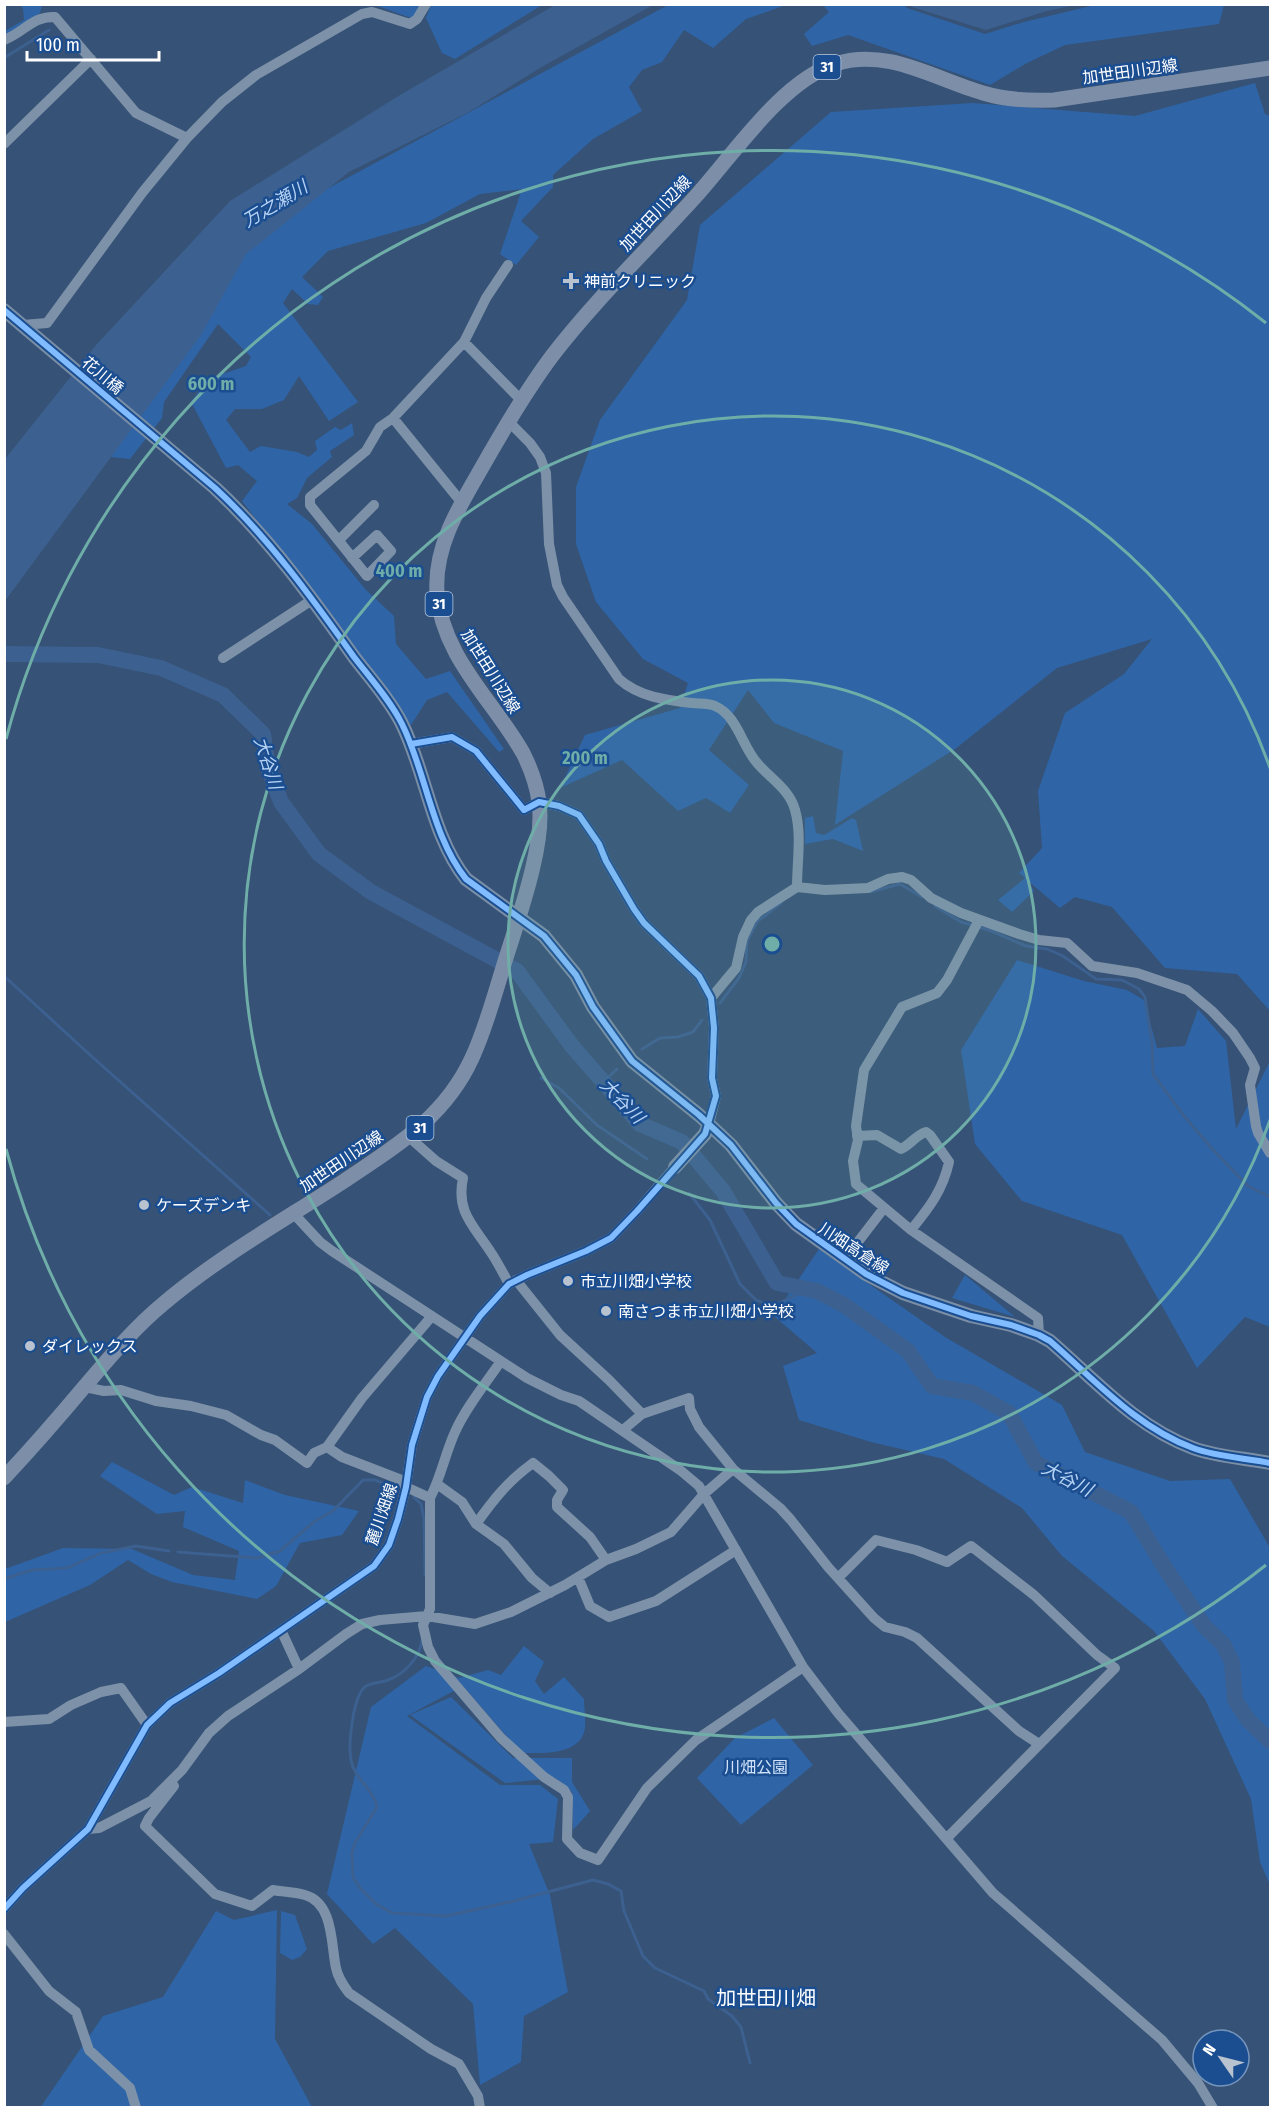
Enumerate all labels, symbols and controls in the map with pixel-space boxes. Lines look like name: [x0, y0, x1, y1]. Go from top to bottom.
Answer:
scale bar: [27, 24, 159, 62]
text: 100 m: [36, 34, 80, 56]
road number: 31: [814, 55, 840, 79]
street label: 加世田川辺線: [1081, 55, 1179, 88]
street label: 加世田川辺線: [616, 172, 695, 255]
water label: 万之瀬川: [238, 175, 313, 232]
marker: 神前クリニック: [562, 272, 580, 290]
place label: 神前クリニック: [584, 272, 696, 291]
street label: 花川橋: [78, 353, 127, 398]
text: 600 m: [188, 373, 234, 395]
text: 400 m: [376, 560, 422, 582]
road number: 31: [426, 592, 452, 616]
street label: 加世田川辺線: [457, 626, 524, 717]
water label: 大谷川: [249, 734, 287, 794]
text: 200 m: [561, 747, 608, 769]
centre of rings: [762, 934, 782, 954]
water label: 大谷川: [595, 1074, 650, 1130]
road number: 31: [406, 1116, 434, 1140]
street label: 加世田川辺線: [296, 1127, 386, 1196]
place label: ケーズデンキ: [156, 1196, 251, 1215]
marker: ケーズデンキ: [137, 1198, 151, 1212]
street label: 川畑高倉線: [815, 1219, 892, 1278]
place label: 市立川畑小学校: [580, 1272, 692, 1291]
marker: 市立川畑小学校: [561, 1274, 575, 1288]
place label: 南さつま市立川畑小学校: [618, 1302, 794, 1321]
marker: 南さつま市立川畑小学校: [599, 1304, 613, 1318]
place label: ダイレックス: [42, 1337, 138, 1356]
marker: ダイレックス: [23, 1339, 37, 1353]
water label: 大谷川: [1038, 1457, 1098, 1502]
street label: 麓川畑線: [362, 1481, 401, 1548]
park label: 川畑公園: [724, 1758, 788, 1777]
district label: 加世田川畑: [716, 1986, 816, 2010]
north arrow: [1191, 2028, 1251, 2088]
text: N: [1199, 2040, 1220, 2059]

